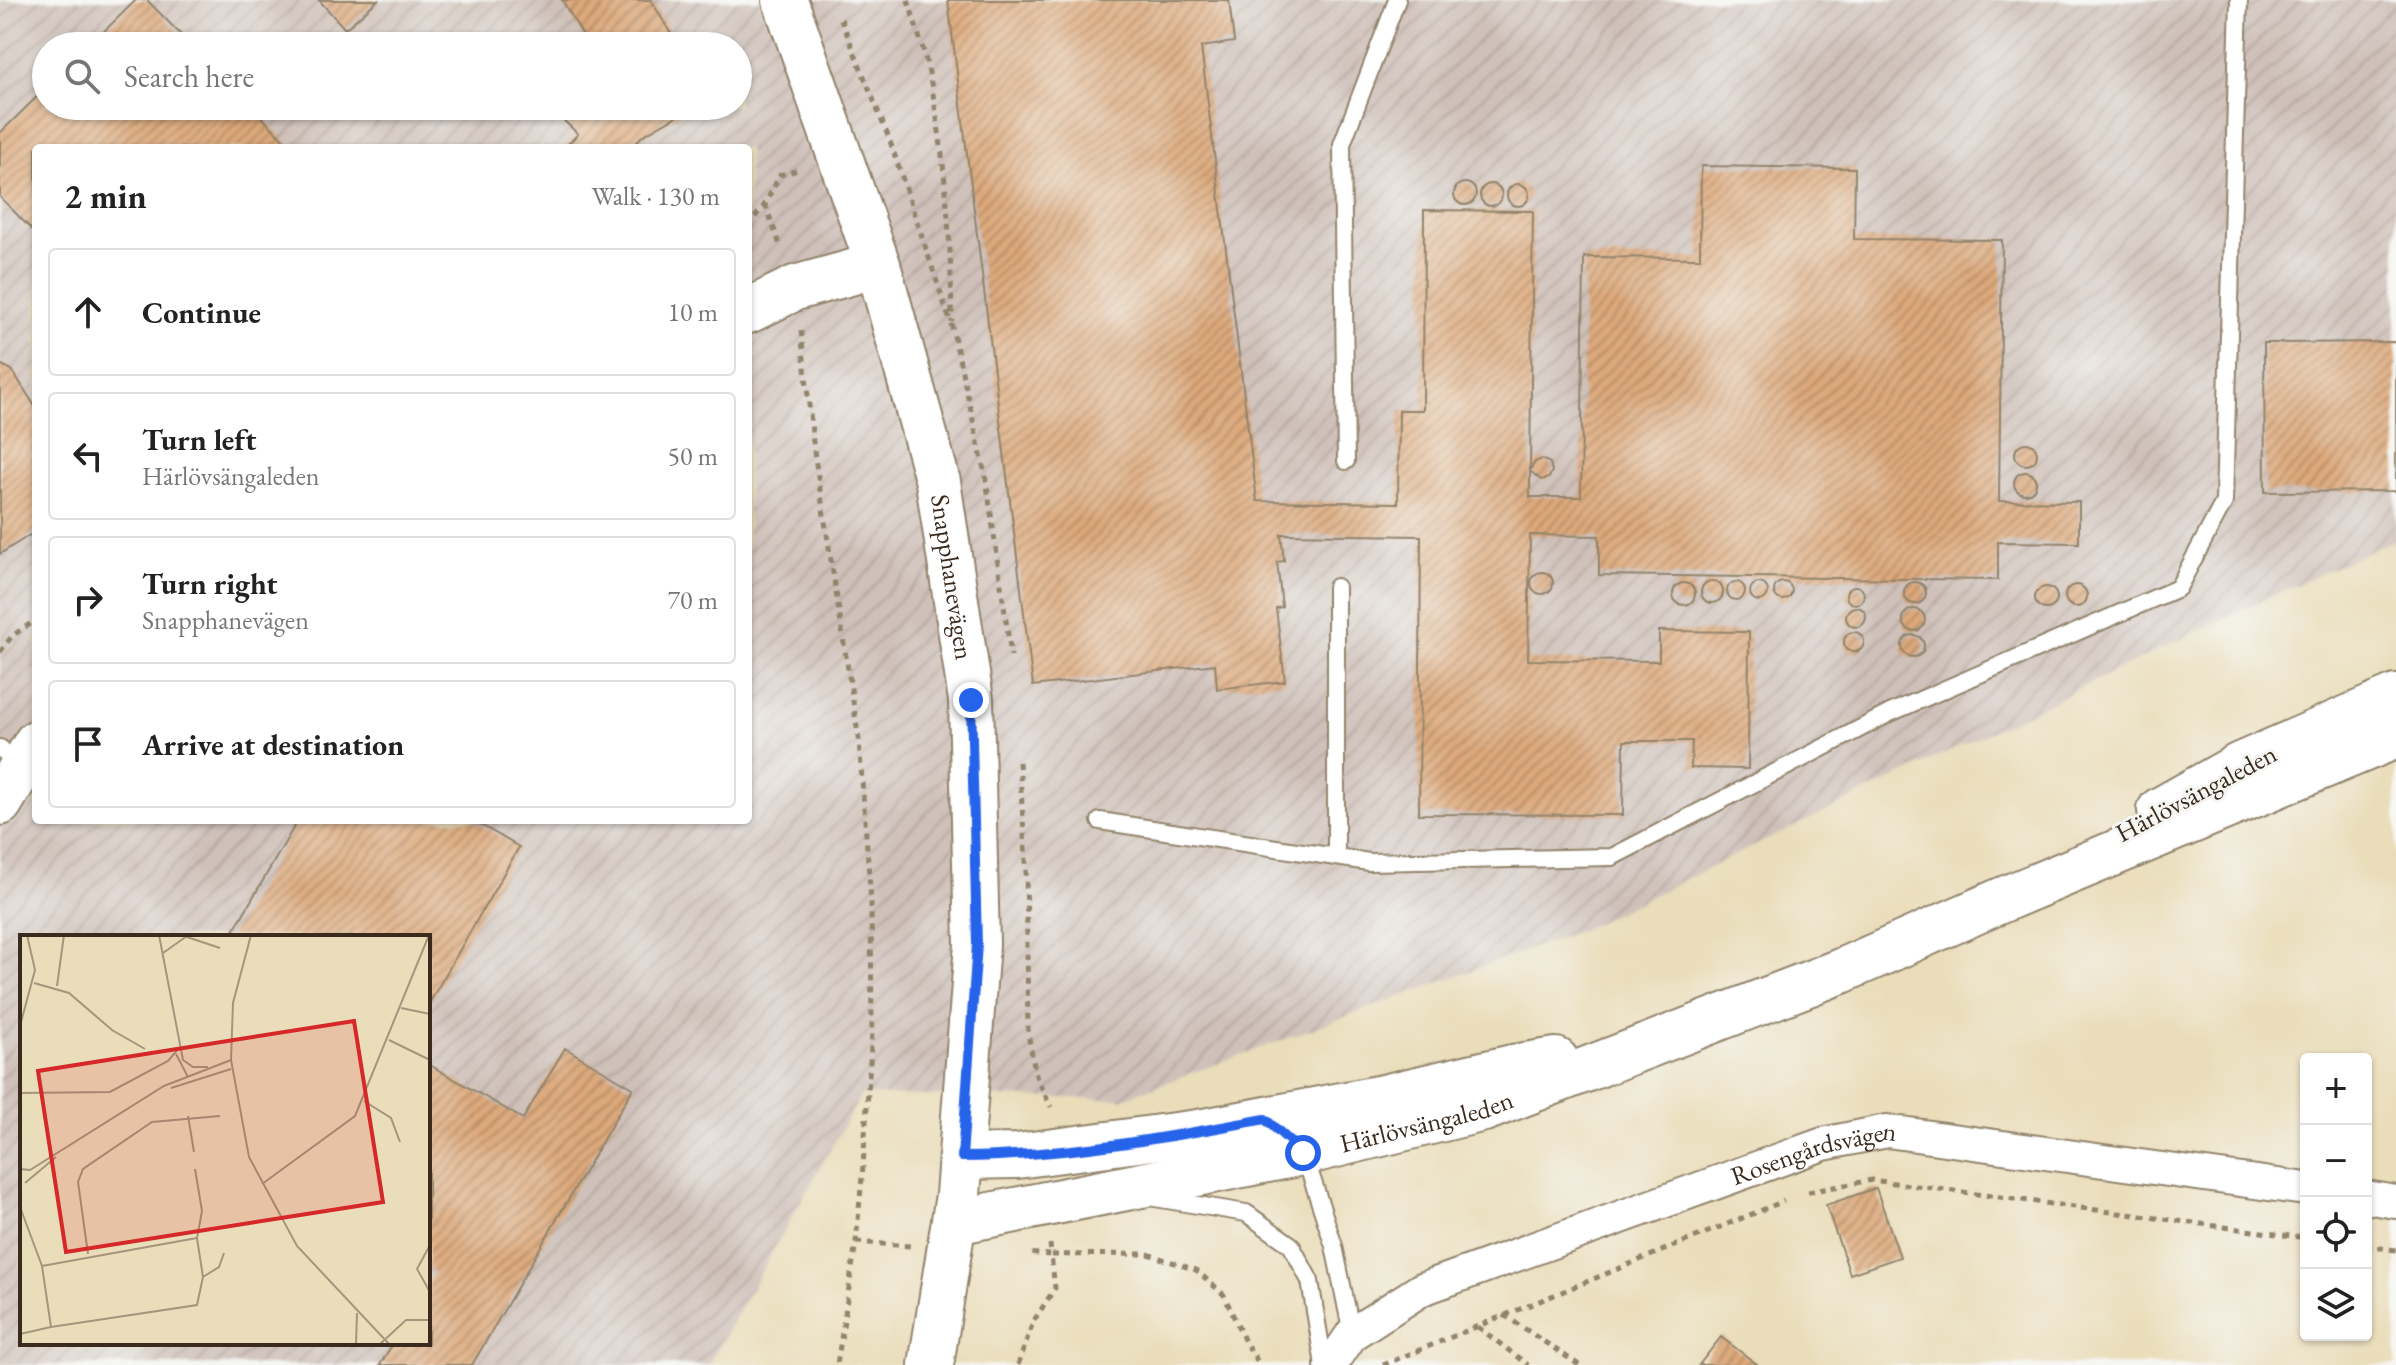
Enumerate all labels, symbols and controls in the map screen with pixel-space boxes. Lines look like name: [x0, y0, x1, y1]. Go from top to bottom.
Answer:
search box: [32, 32, 752, 120]
icon: search: [60, 54, 104, 98]
text: Search here: [124, 57, 254, 96]
text: 2 min: [64, 174, 147, 218]
text: Walk · 130 m: [592, 179, 720, 213]
icon: ahead: [66, 290, 110, 334]
text: Continue: [142, 293, 261, 332]
text: 10 m: [668, 295, 718, 329]
text: Turn left: [142, 420, 256, 459]
icon: left: [66, 434, 110, 478]
text: 50 m: [668, 439, 718, 473]
text: Härlövsängaleden: [142, 459, 320, 493]
street label: Snapphanevägen: [923, 492, 982, 662]
text: Turn right: [142, 564, 278, 603]
icon: right: [66, 578, 110, 622]
text: 70 m: [668, 583, 718, 617]
text: Snapphanevägen: [142, 603, 309, 637]
route end: [953, 682, 989, 718]
icon: arrive: [66, 722, 110, 766]
text: Arrive at destination: [142, 725, 404, 764]
street label: Härlövsängaleden: [2110, 736, 2283, 850]
inset map: [20, 935, 430, 1345]
map controls: [2300, 1053, 2372, 1341]
button: +: [2300, 1053, 2372, 1125]
street label: Härlövsängaleden: [1336, 1082, 1518, 1160]
street label: Rosengårdsvägen: [1726, 1114, 1899, 1193]
button: −: [2300, 1125, 2372, 1197]
route start: [1285, 1135, 1321, 1171]
button: locate: [2300, 1197, 2372, 1269]
button: layers: [2300, 1269, 2372, 1341]

